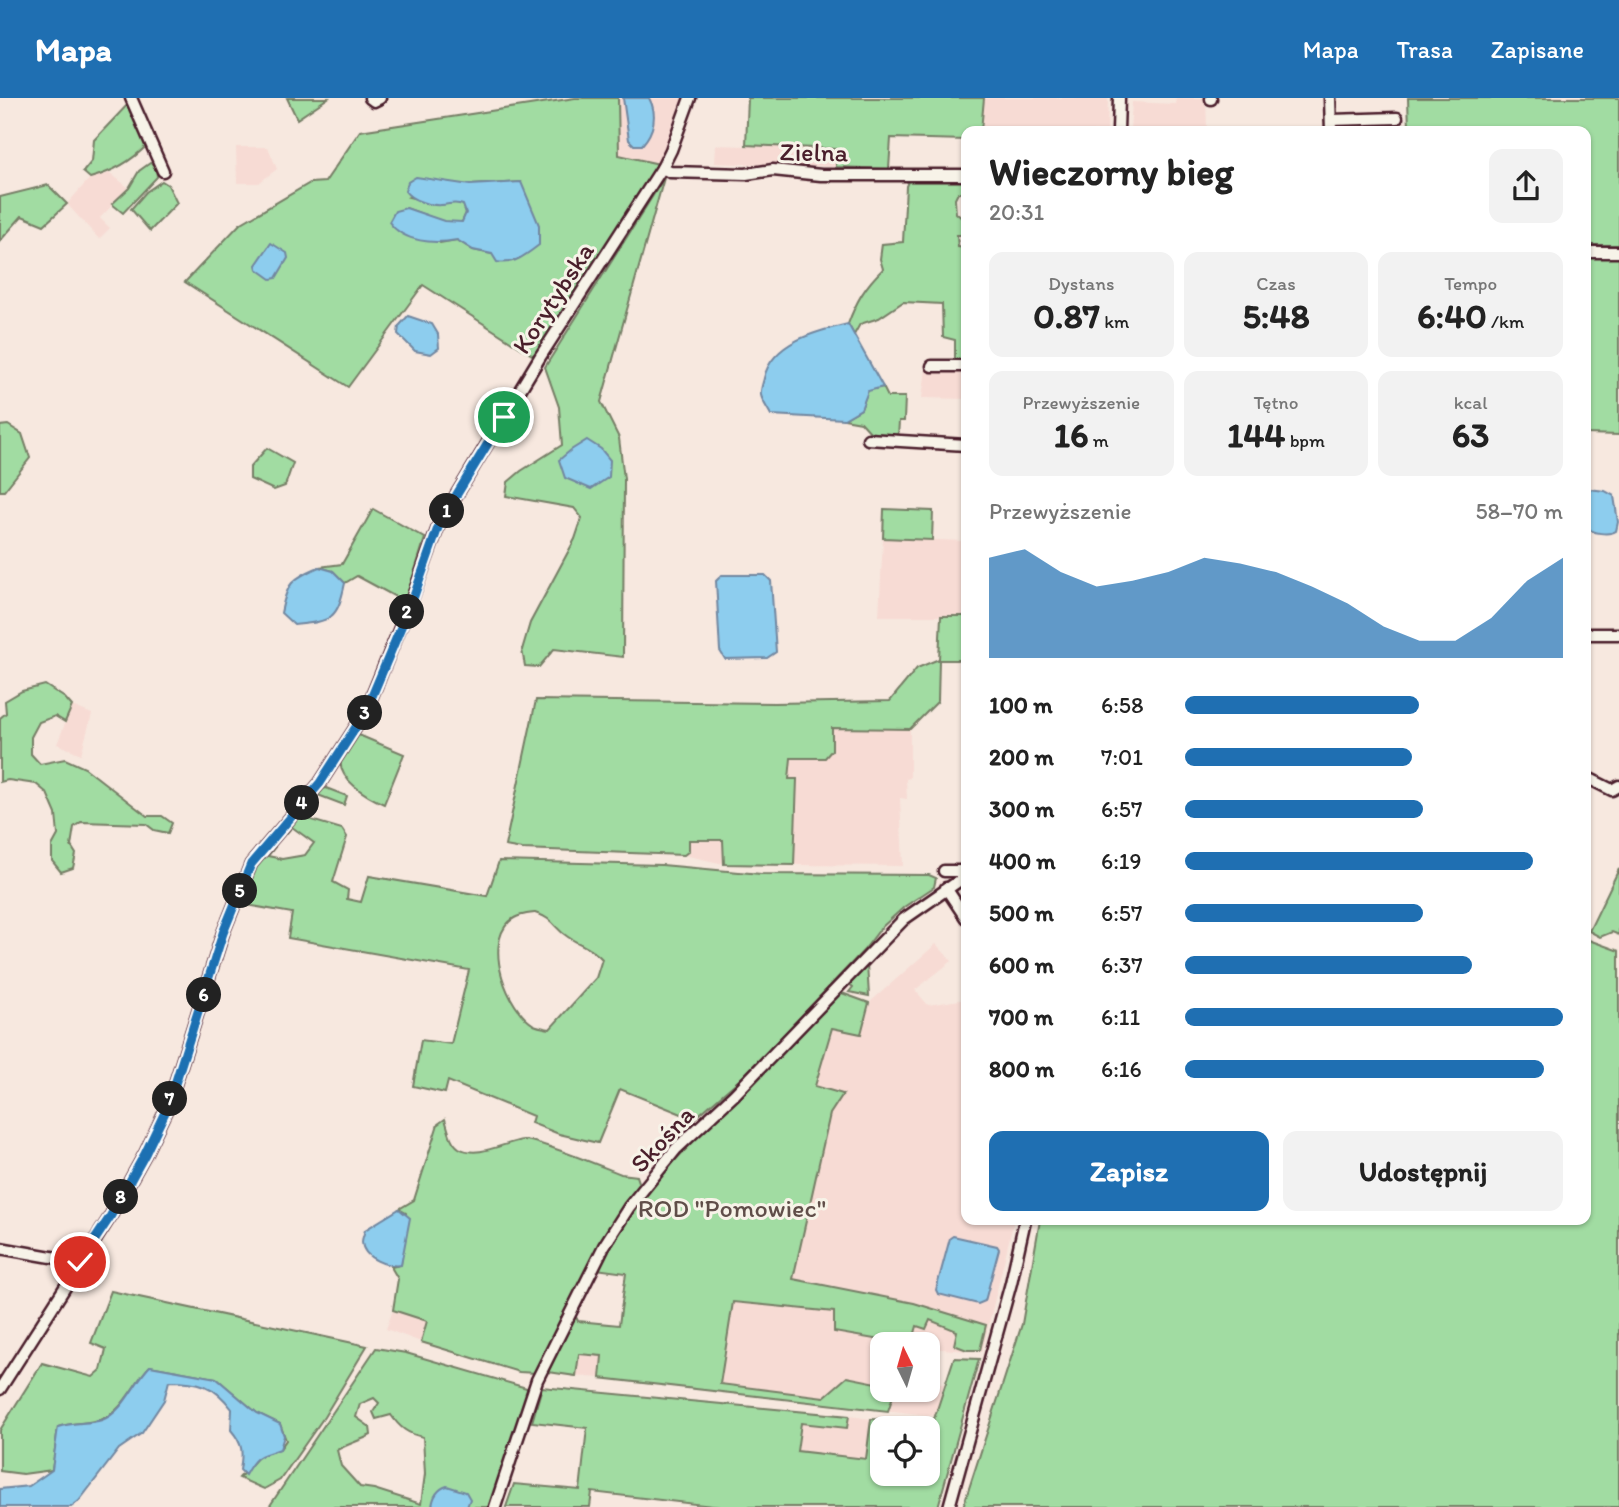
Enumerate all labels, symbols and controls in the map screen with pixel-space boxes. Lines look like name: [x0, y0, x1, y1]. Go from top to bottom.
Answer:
text: Mapa: [35, 30, 112, 69]
text: Mapa: [1303, 35, 1359, 64]
text: Trasa: [1397, 35, 1453, 64]
text: Zapisane: [1491, 35, 1584, 64]
street label: Zielna: [779, 135, 849, 169]
text: Wieczorny bieg: [989, 149, 1234, 195]
button: share: [1489, 149, 1563, 223]
text: 20:31: [989, 198, 1044, 226]
street label: Korytybska: [505, 236, 601, 360]
text: Dystans: [1048, 272, 1114, 295]
text: Czas: [1256, 272, 1296, 295]
text: Tempo: [1444, 272, 1497, 295]
text: 0.87: [1033, 295, 1100, 337]
text: 5:48: [1242, 295, 1310, 337]
text: 6:40: [1417, 295, 1487, 337]
text: km: [1100, 310, 1129, 333]
text: /km: [1487, 310, 1524, 333]
pin: [474, 387, 534, 447]
text: Przewyższenie: [1022, 391, 1140, 414]
text: Tętno: [1254, 391, 1298, 414]
text: kcal: [1454, 391, 1488, 414]
icon: arrive: [485, 398, 523, 436]
text: 16: [1054, 414, 1089, 456]
text: 144: [1227, 414, 1285, 456]
text: 63: [1452, 414, 1489, 456]
text: m: [1089, 429, 1109, 452]
text: bpm: [1285, 429, 1325, 452]
pin: 1: [430, 494, 464, 528]
text: Przewyższenie: [989, 497, 1131, 525]
text: 58–70 m: [1475, 497, 1563, 525]
text: 1: [442, 499, 451, 522]
pin: 2: [390, 594, 424, 630]
text: 2: [402, 600, 412, 623]
text: 100 m: [989, 691, 1053, 719]
text: 6:58: [1101, 691, 1143, 719]
pin: 3: [348, 696, 382, 730]
text: 3: [359, 701, 370, 724]
text: 200 m: [989, 743, 1054, 771]
text: 7:01: [1101, 743, 1143, 771]
pin: 4: [284, 786, 320, 820]
text: 4: [296, 791, 307, 814]
text: 300 m: [989, 795, 1054, 823]
text: 6:57: [1101, 795, 1142, 823]
text: 400 m: [989, 847, 1056, 875]
text: 6:19: [1101, 847, 1142, 875]
pin: 5: [222, 874, 258, 908]
text: 5: [235, 879, 244, 902]
text: 500 m: [989, 899, 1054, 927]
text: 6:57: [1101, 899, 1142, 927]
text: 600 m: [989, 951, 1054, 979]
text: 6:37: [1101, 951, 1143, 979]
pin: 6: [186, 978, 222, 1012]
text: 6: [198, 983, 209, 1006]
text: 700 m: [989, 1003, 1053, 1031]
text: 6:11: [1101, 1003, 1140, 1031]
text: 800 m: [989, 1055, 1054, 1083]
text: 6:16: [1101, 1055, 1142, 1083]
pin: 7: [152, 1082, 188, 1116]
text: 7: [165, 1087, 174, 1110]
street label: Skośna: [623, 1099, 701, 1179]
button: Zapisz: [989, 1131, 1269, 1211]
button: Udostępnij: [1283, 1131, 1563, 1211]
pin: 8: [104, 1180, 138, 1214]
text: 8: [115, 1185, 126, 1208]
park label: ROD "Pomowiec": [638, 1192, 826, 1224]
pin: [50, 1232, 110, 1292]
icon: check: [61, 1243, 99, 1281]
north arrow: [870, 1332, 940, 1402]
map controls: [870, 1332, 940, 1486]
button: locate: [870, 1416, 940, 1486]

